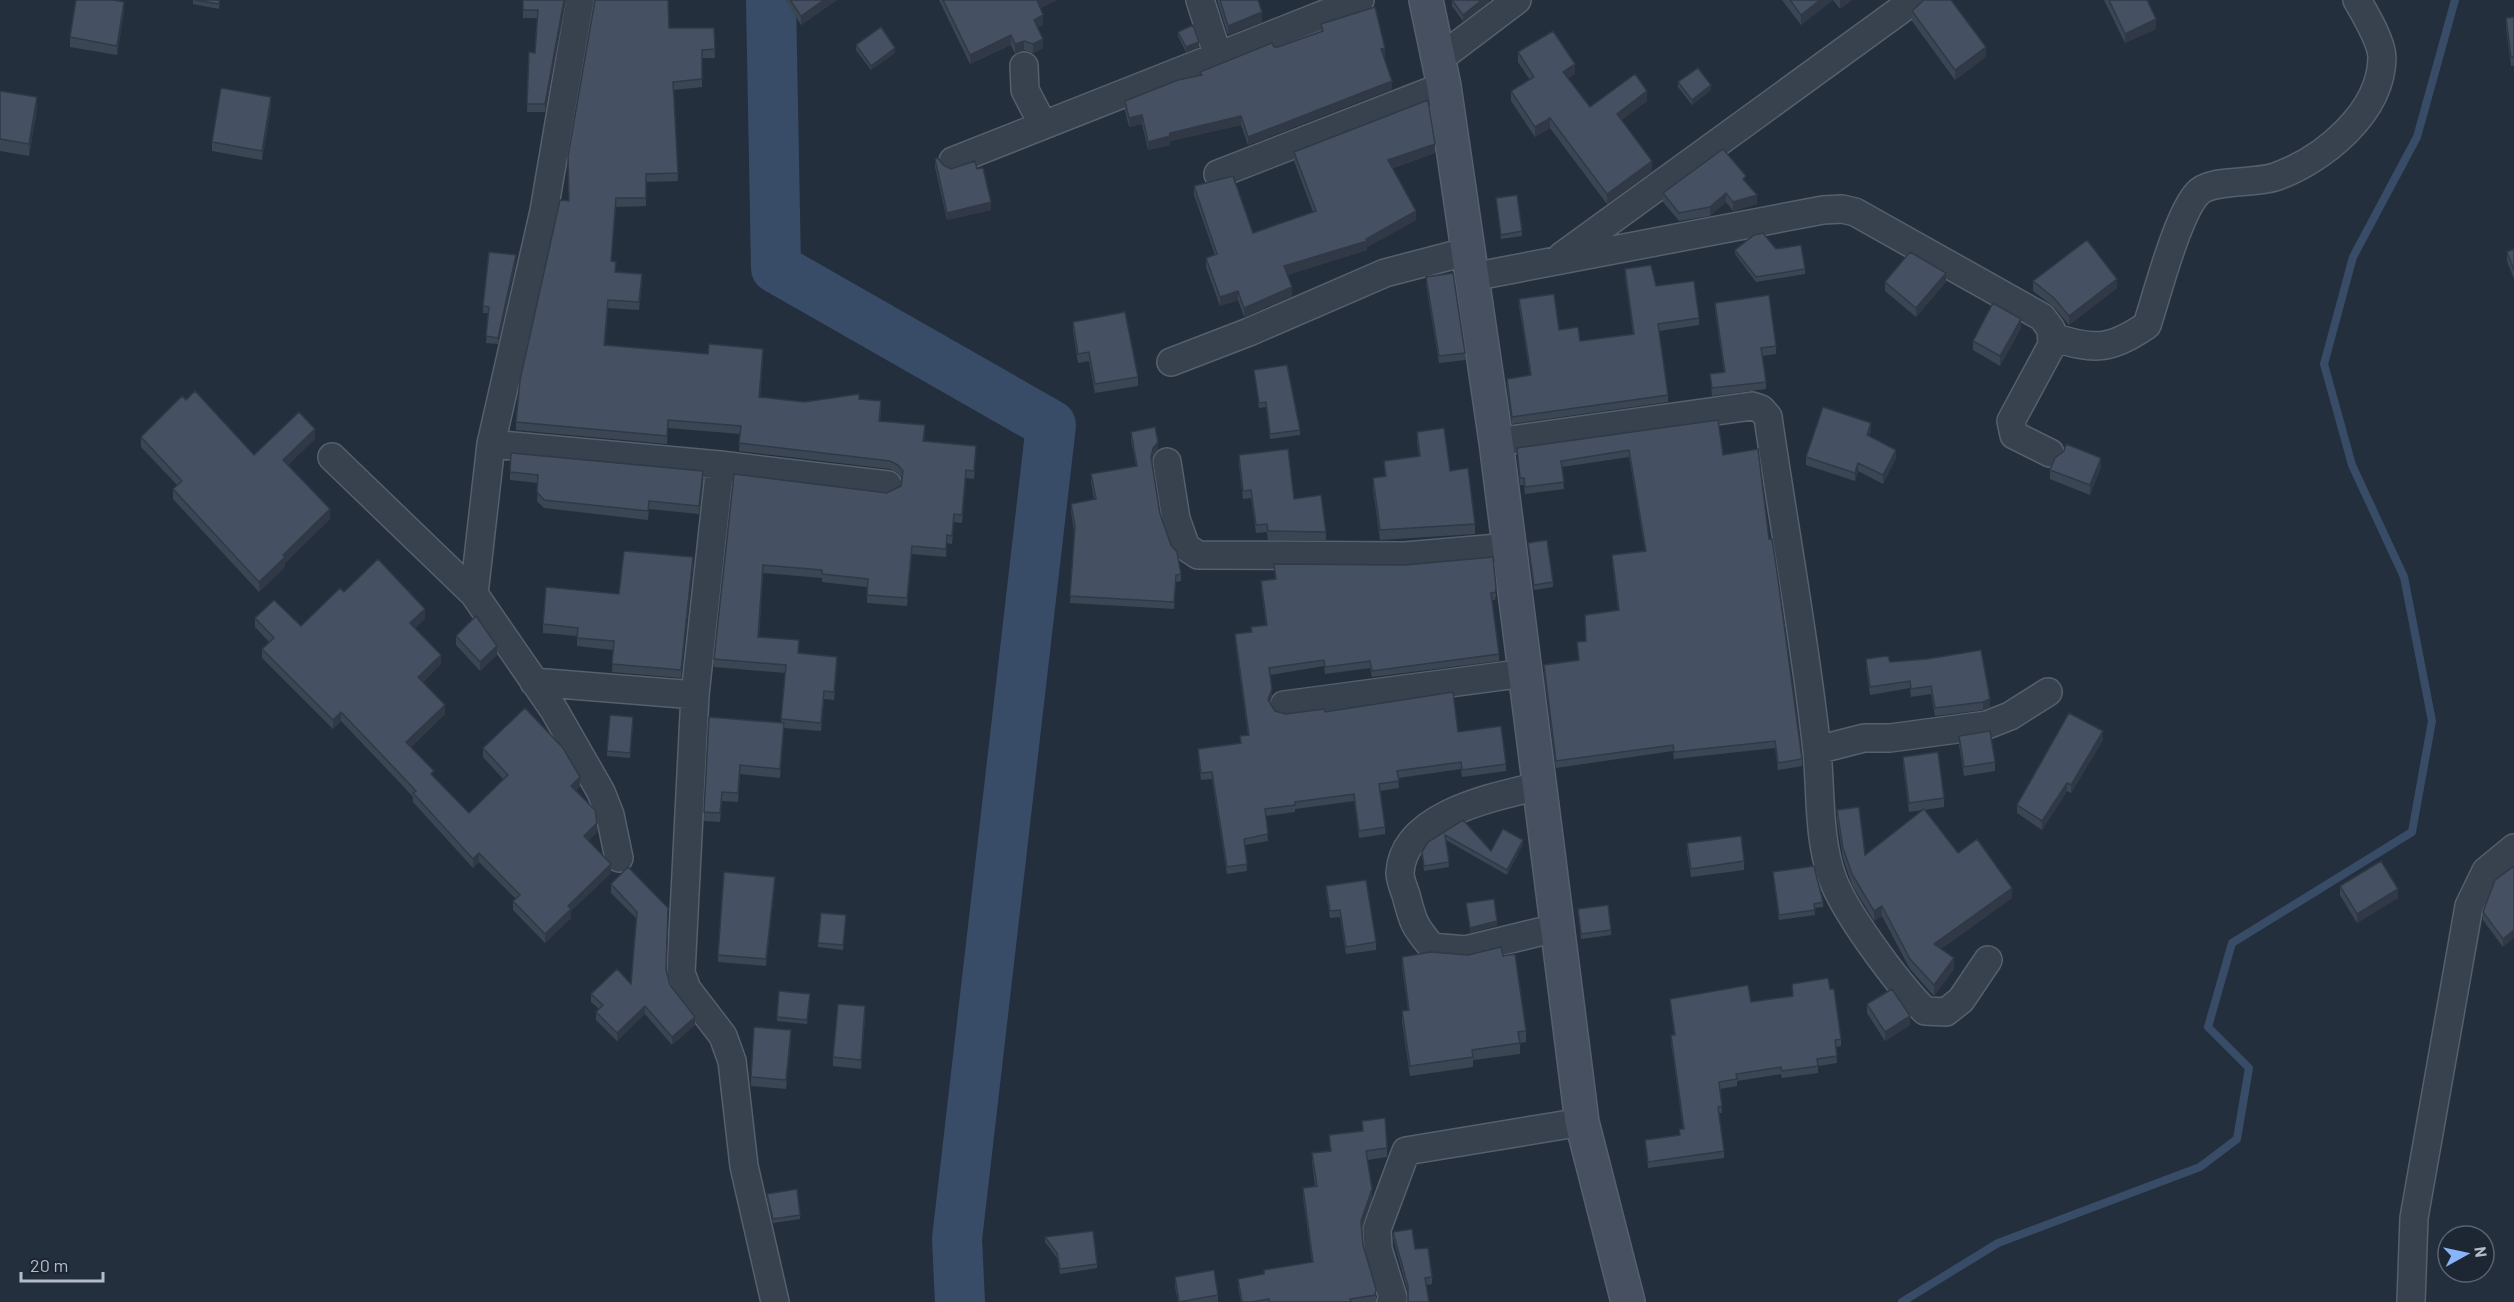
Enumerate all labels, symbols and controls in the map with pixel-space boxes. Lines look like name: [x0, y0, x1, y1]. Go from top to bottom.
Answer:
north arrow: [2436, 1224, 2496, 1284]
scale bar: [21, 1245, 104, 1283]
text: N: [2471, 1245, 2491, 1258]
text: 20 m: [30, 1254, 68, 1276]

